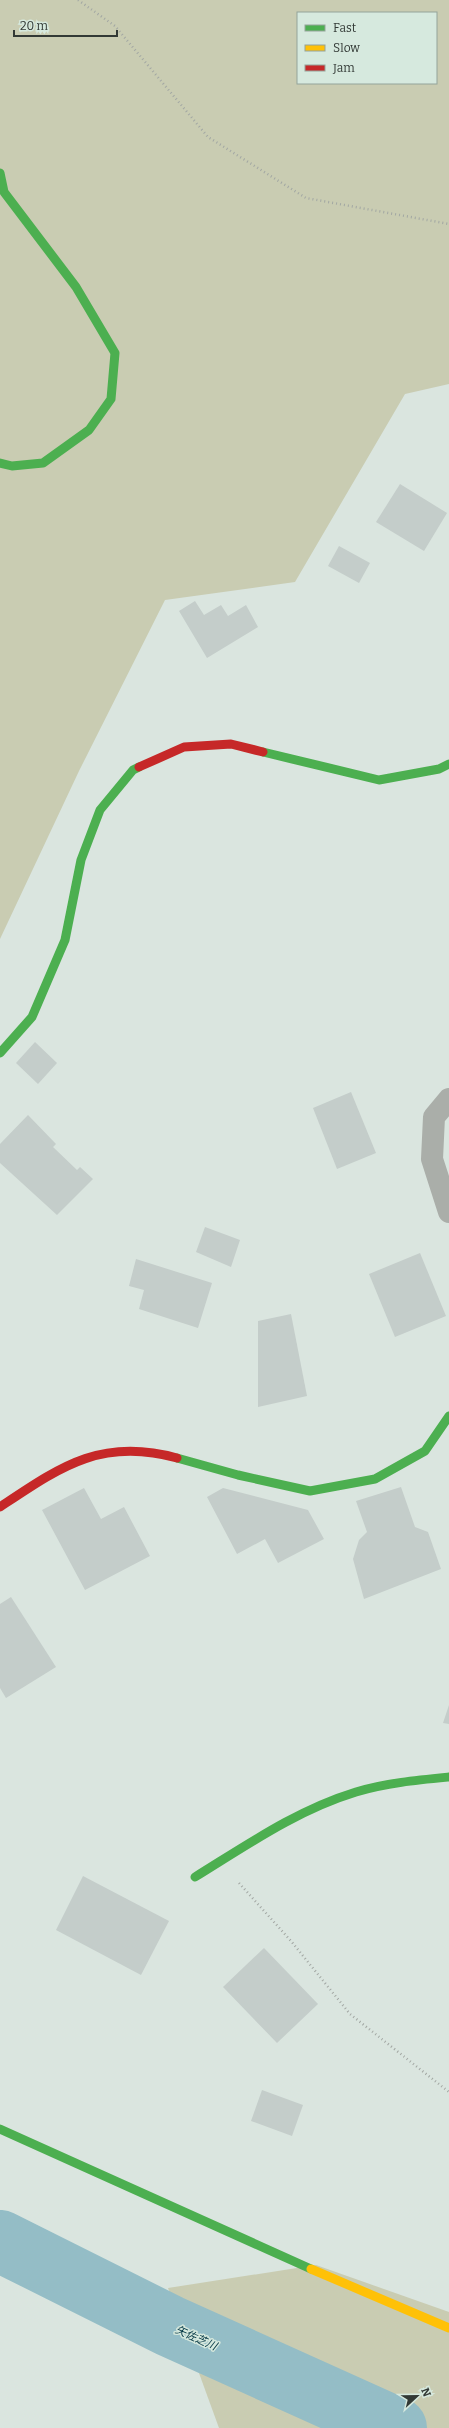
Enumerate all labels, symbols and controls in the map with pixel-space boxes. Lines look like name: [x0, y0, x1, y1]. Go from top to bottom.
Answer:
scale bar: [14, 12, 117, 38]
legend: [297, 12, 437, 84]
text: 20 m: [20, 19, 49, 33]
text: Fast: [333, 21, 357, 35]
text: Slow: [333, 41, 360, 55]
text: Jam: [332, 61, 355, 75]
water label: 矢佐芝川: [173, 2323, 220, 2353]
north arrow: [397, 2376, 437, 2416]
text: N: [418, 2386, 434, 2399]

